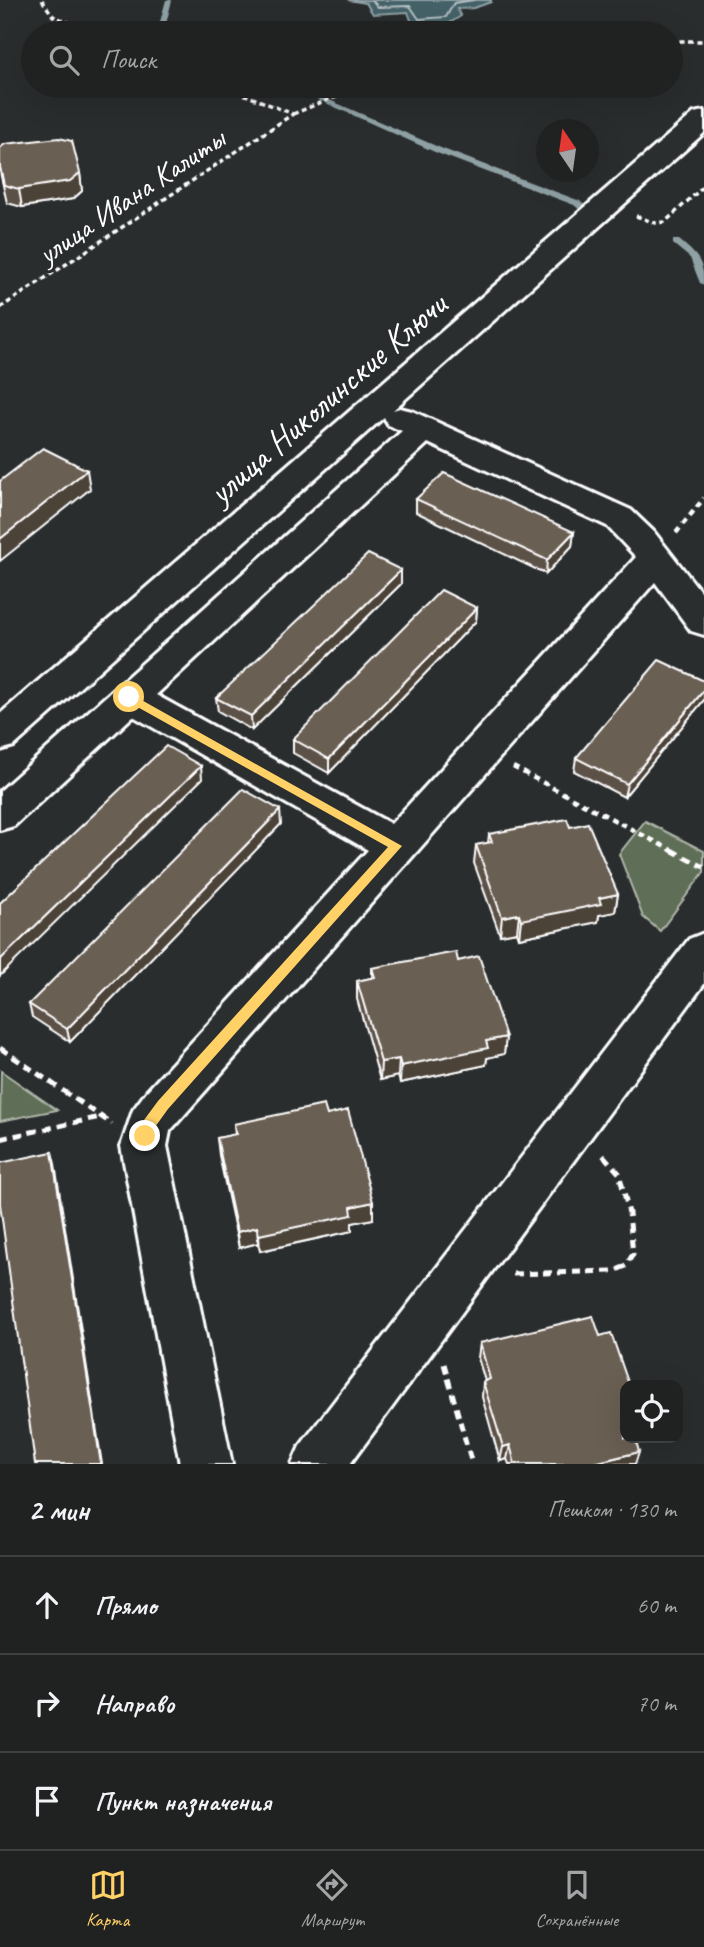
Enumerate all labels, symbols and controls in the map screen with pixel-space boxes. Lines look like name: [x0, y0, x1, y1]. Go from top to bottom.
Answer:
search box: [21, 21, 683, 98]
icon: search: [45, 41, 83, 79]
text: Поиск: [101, 43, 156, 76]
street label: улица Ивана Калиты: [29, 118, 234, 274]
north arrow: [536, 119, 599, 182]
street label: улица Николинские Ключи: [197, 281, 458, 516]
route start: [113, 681, 144, 712]
route end: [129, 1120, 160, 1151]
map controls: [620, 1380, 683, 1443]
button: locate: [620, 1380, 683, 1443]
text: 2 мин: [28, 1491, 89, 1529]
text: Пешком · 130 m: [548, 1495, 676, 1524]
icon: ahead: [28, 1586, 66, 1624]
text: Прямо: [95, 1589, 157, 1622]
text: 60 m: [637, 1591, 676, 1620]
icon: right: [28, 1684, 66, 1722]
text: Направо: [95, 1687, 174, 1720]
text: 70 m: [637, 1689, 676, 1718]
icon: arrive: [28, 1782, 66, 1820]
text: Пункт назначения: [95, 1785, 271, 1818]
tab: Карта: [86, 1866, 129, 1932]
tab: Маршрут: [301, 1866, 364, 1932]
tab: Сохранённые: [536, 1866, 618, 1932]

